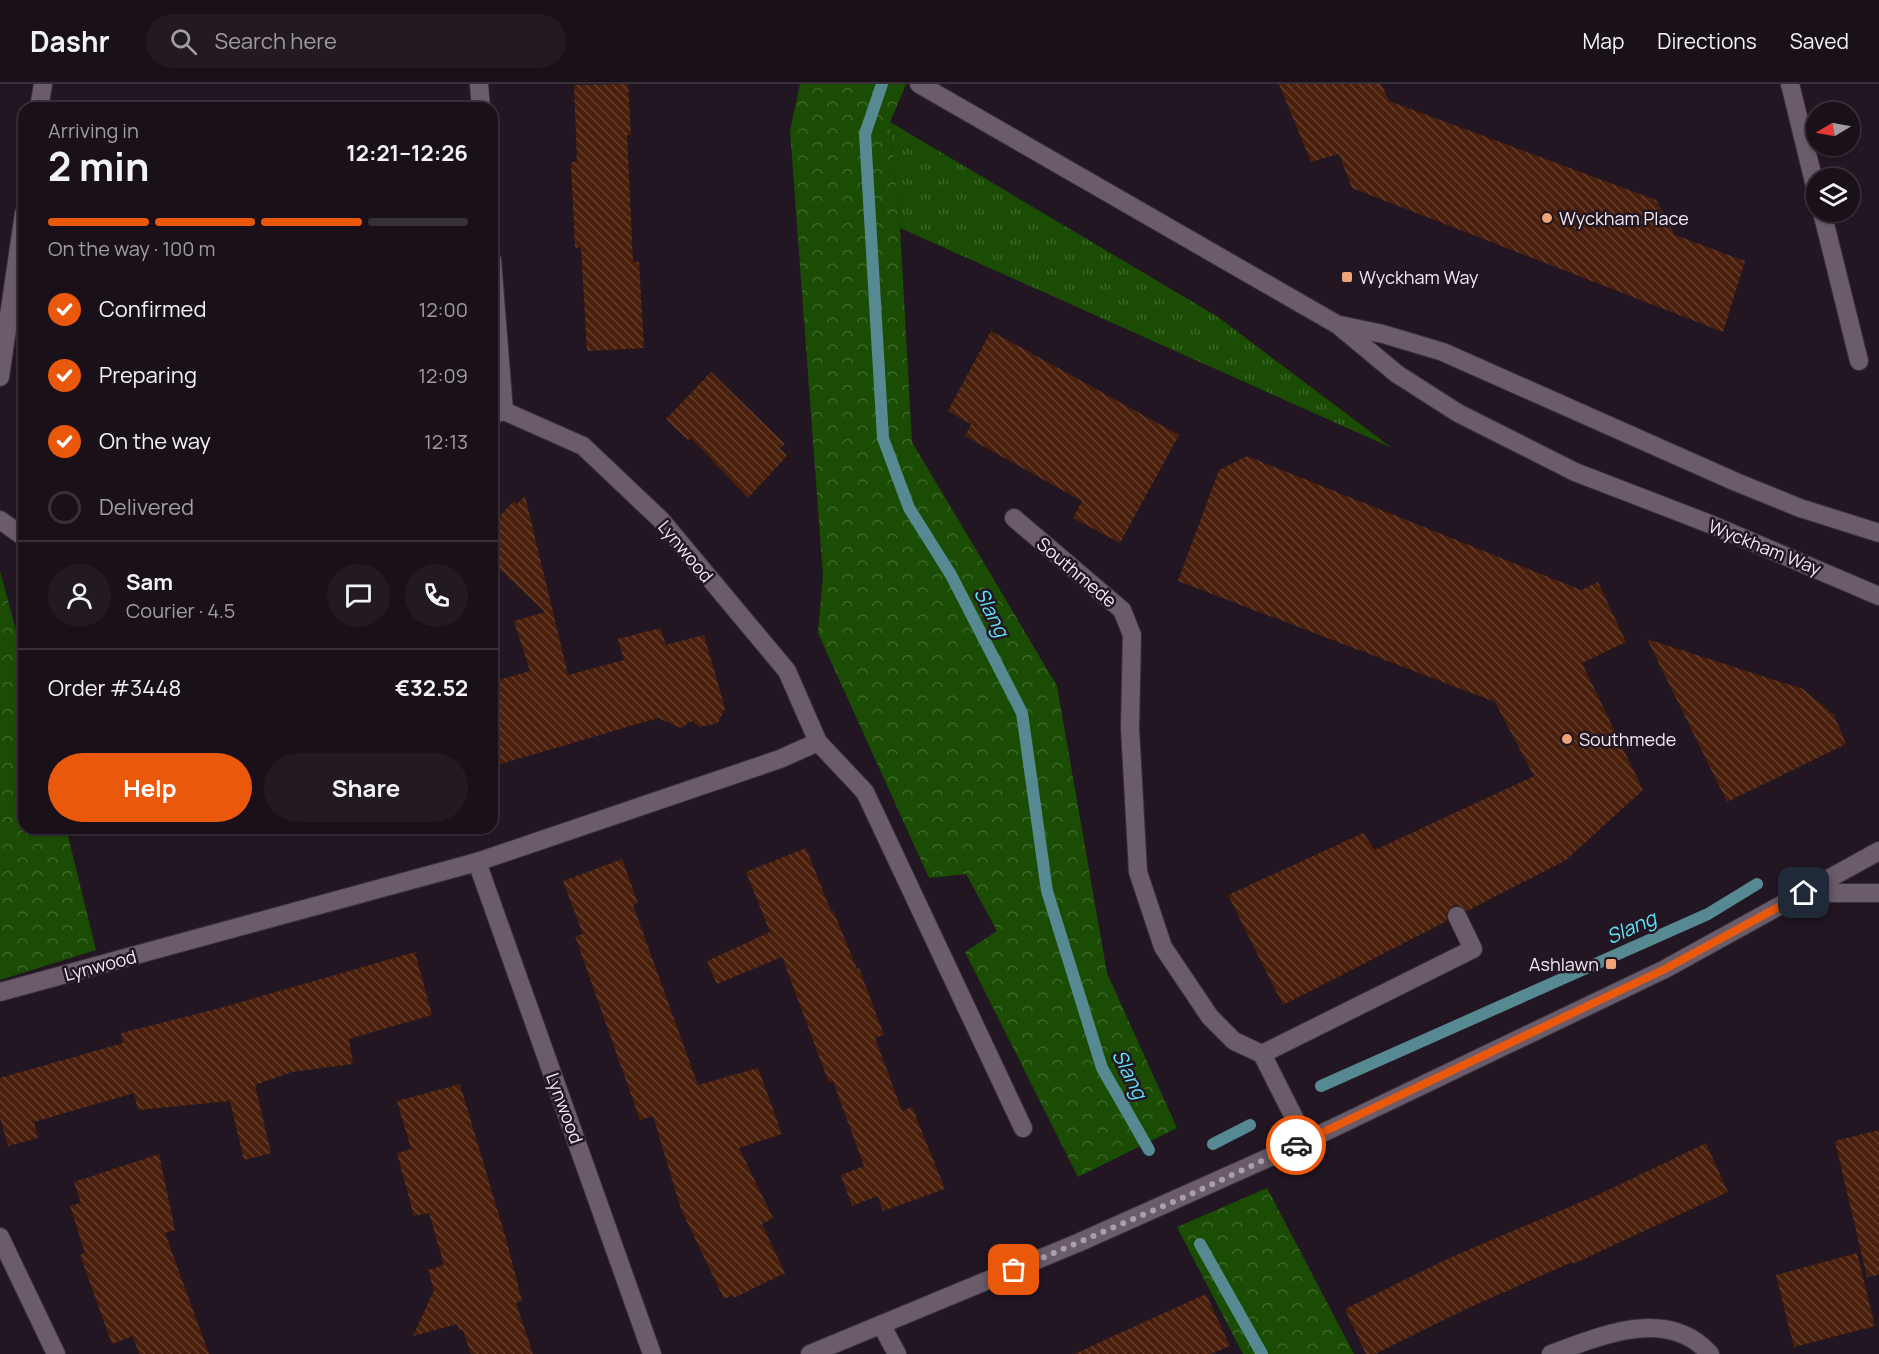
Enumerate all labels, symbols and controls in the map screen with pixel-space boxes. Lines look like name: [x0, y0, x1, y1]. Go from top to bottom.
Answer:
search box: [146, 14, 566, 68]
text: Dashr: [30, 22, 110, 60]
icon: search: [167, 25, 200, 58]
text: Search here: [215, 26, 337, 56]
text: Map: [1583, 27, 1624, 55]
text: Directions: [1657, 27, 1757, 55]
text: Saved: [1790, 27, 1849, 55]
north arrow: [1806, 102, 1860, 156]
map controls: [1806, 102, 1860, 222]
text: Arriving in: [48, 117, 139, 144]
text: 12:21–12:26: [346, 138, 468, 168]
text: 2 min: [48, 139, 149, 193]
button: layers: [1806, 168, 1860, 222]
place label: Wyckham Place: [1559, 206, 1689, 230]
marker: Wyckham Place: [1540, 211, 1554, 225]
text: On the way · 100 m: [48, 235, 215, 262]
place label: Wyckham Way: [1359, 265, 1479, 289]
marker: Wyckham Way: [1340, 270, 1354, 284]
icon: check: [48, 293, 81, 326]
text: Confirmed: [99, 294, 207, 324]
text: 12:00: [418, 296, 468, 323]
icon: check: [48, 359, 81, 392]
text: Preparing: [99, 360, 197, 390]
text: 12:09: [418, 362, 468, 389]
icon: check: [48, 425, 81, 458]
text: On the way: [99, 426, 211, 456]
text: 12:13: [424, 428, 468, 455]
text: Delivered: [99, 492, 194, 522]
street label: Wyckham Way: [1705, 514, 1825, 581]
street label: Lynwood: [653, 515, 719, 587]
street label: Southmede: [1032, 532, 1122, 612]
button: person: [48, 564, 111, 627]
button: chat: [327, 564, 390, 627]
button: phone: [405, 564, 468, 627]
text: Sam: [126, 567, 173, 597]
water label: Slang: [968, 583, 1017, 643]
text: Courier · 4.5: [126, 597, 235, 624]
text: Order #3448: [48, 673, 181, 703]
text: €32.52: [395, 673, 468, 703]
place label: Southmede: [1579, 727, 1676, 751]
marker: Southmede: [1560, 732, 1574, 746]
button: Help: [48, 753, 252, 822]
button: Share: [264, 753, 468, 822]
pin: [1778, 867, 1829, 918]
icon: home: [1787, 876, 1820, 909]
water label: Slang: [1602, 903, 1662, 950]
street label: Lynwood: [61, 944, 139, 986]
place label: Ashlawn: [1529, 952, 1599, 976]
marker: Ashlawn: [1604, 957, 1618, 971]
water label: Slang: [1106, 1045, 1155, 1105]
street label: Lynwood: [541, 1069, 589, 1147]
courier: [1266, 1115, 1326, 1175]
icon: car: [1280, 1129, 1313, 1162]
pin: [988, 1244, 1039, 1295]
icon: bag: [997, 1253, 1030, 1286]

